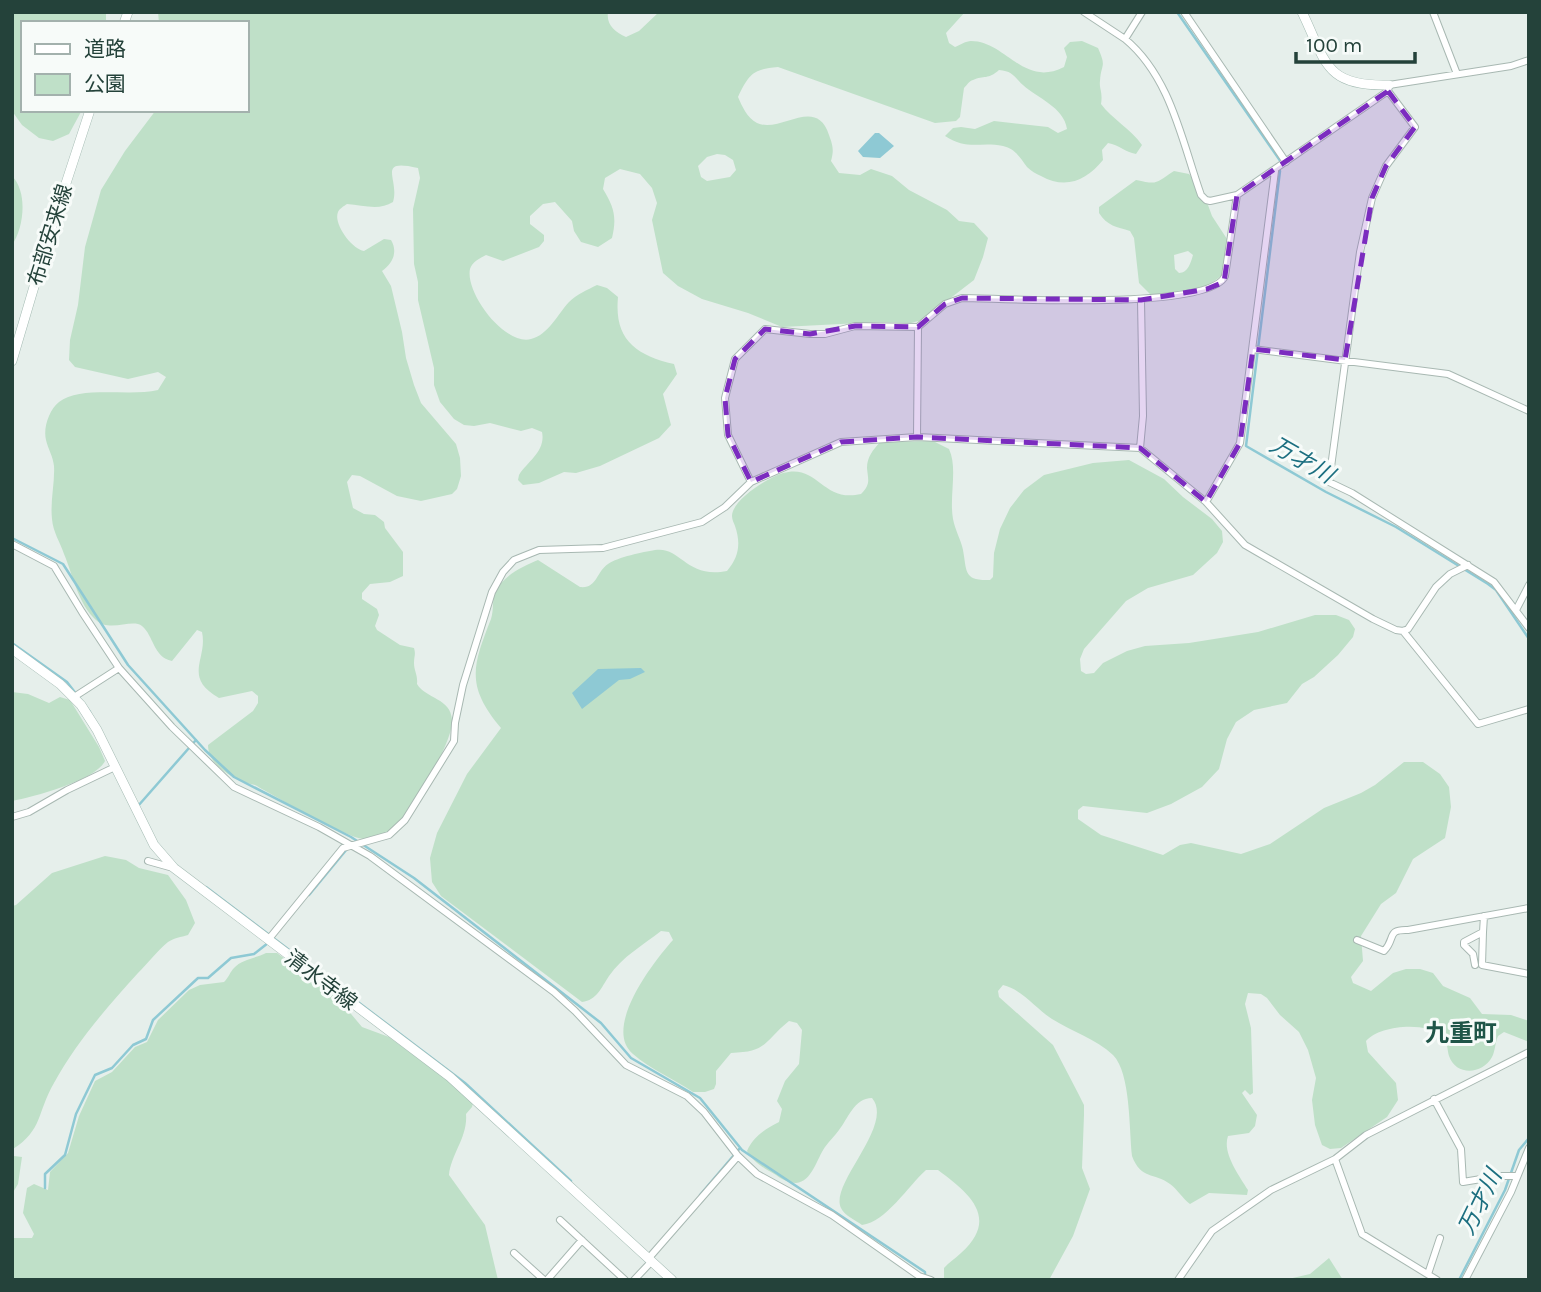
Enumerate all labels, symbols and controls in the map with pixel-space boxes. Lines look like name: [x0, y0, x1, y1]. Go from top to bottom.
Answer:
legend: [21, 21, 248, 112]
scale bar: [1296, 21, 1415, 65]
text: 100 m: [1306, 33, 1363, 57]
text: 道路: [84, 37, 126, 61]
text: 公園: [84, 72, 126, 96]
street label: 布部安来線: [23, 181, 77, 289]
water label: 万才川: [1265, 431, 1341, 490]
street label: 清水寺線: [280, 945, 362, 1015]
district label: 九重町: [1425, 1019, 1497, 1047]
water label: 万才川: [1453, 1162, 1509, 1239]

